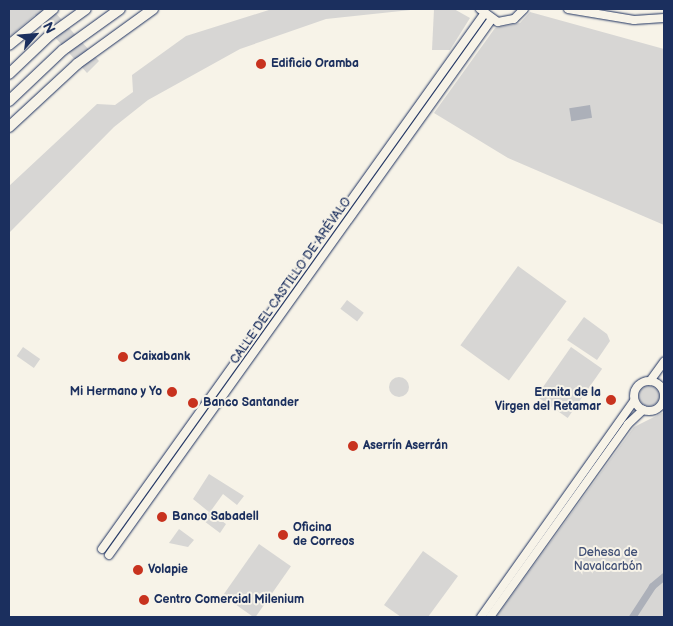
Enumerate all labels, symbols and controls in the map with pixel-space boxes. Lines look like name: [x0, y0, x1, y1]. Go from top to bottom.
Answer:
north arrow: [10, 10, 60, 60]
text: N: [39, 19, 59, 36]
place label: Edificio Oramba: [271, 57, 359, 71]
marker: Edificio Oramba: [255, 58, 267, 70]
street label: CALLE DEL CASTILLO DE ARÉVALO: [228, 195, 354, 367]
place label: Caixabank: [133, 350, 190, 364]
marker: Caixabank: [117, 351, 129, 363]
place label: Mi Hermano y Yo: [69, 385, 162, 399]
marker: Mi Hermano y Yo: [166, 386, 178, 398]
place label: Ermita de la Virgen del Retamar: [495, 386, 601, 414]
marker: Ermita de la Virgen del Retamar: [605, 394, 617, 406]
place label: Banco Santander: [203, 396, 299, 410]
marker: Banco Santander: [187, 397, 199, 409]
place label: Aserrín Aserrán: [363, 439, 448, 453]
marker: Aserrín Aserrán: [347, 440, 359, 452]
place label: Banco Sabadell: [172, 510, 259, 524]
marker: Banco Sabadell: [156, 511, 168, 523]
place label: Oficina de Correos: [293, 521, 354, 549]
marker: Oficina de Correos: [277, 529, 289, 541]
park label: Dehesa de Navalcarbón: [574, 546, 642, 574]
place label: Volapie: [148, 563, 188, 577]
marker: Volapie: [132, 564, 144, 576]
place label: Centro Comercial Milenium: [154, 593, 304, 607]
marker: Centro Comercial Milenium: [138, 594, 150, 606]

